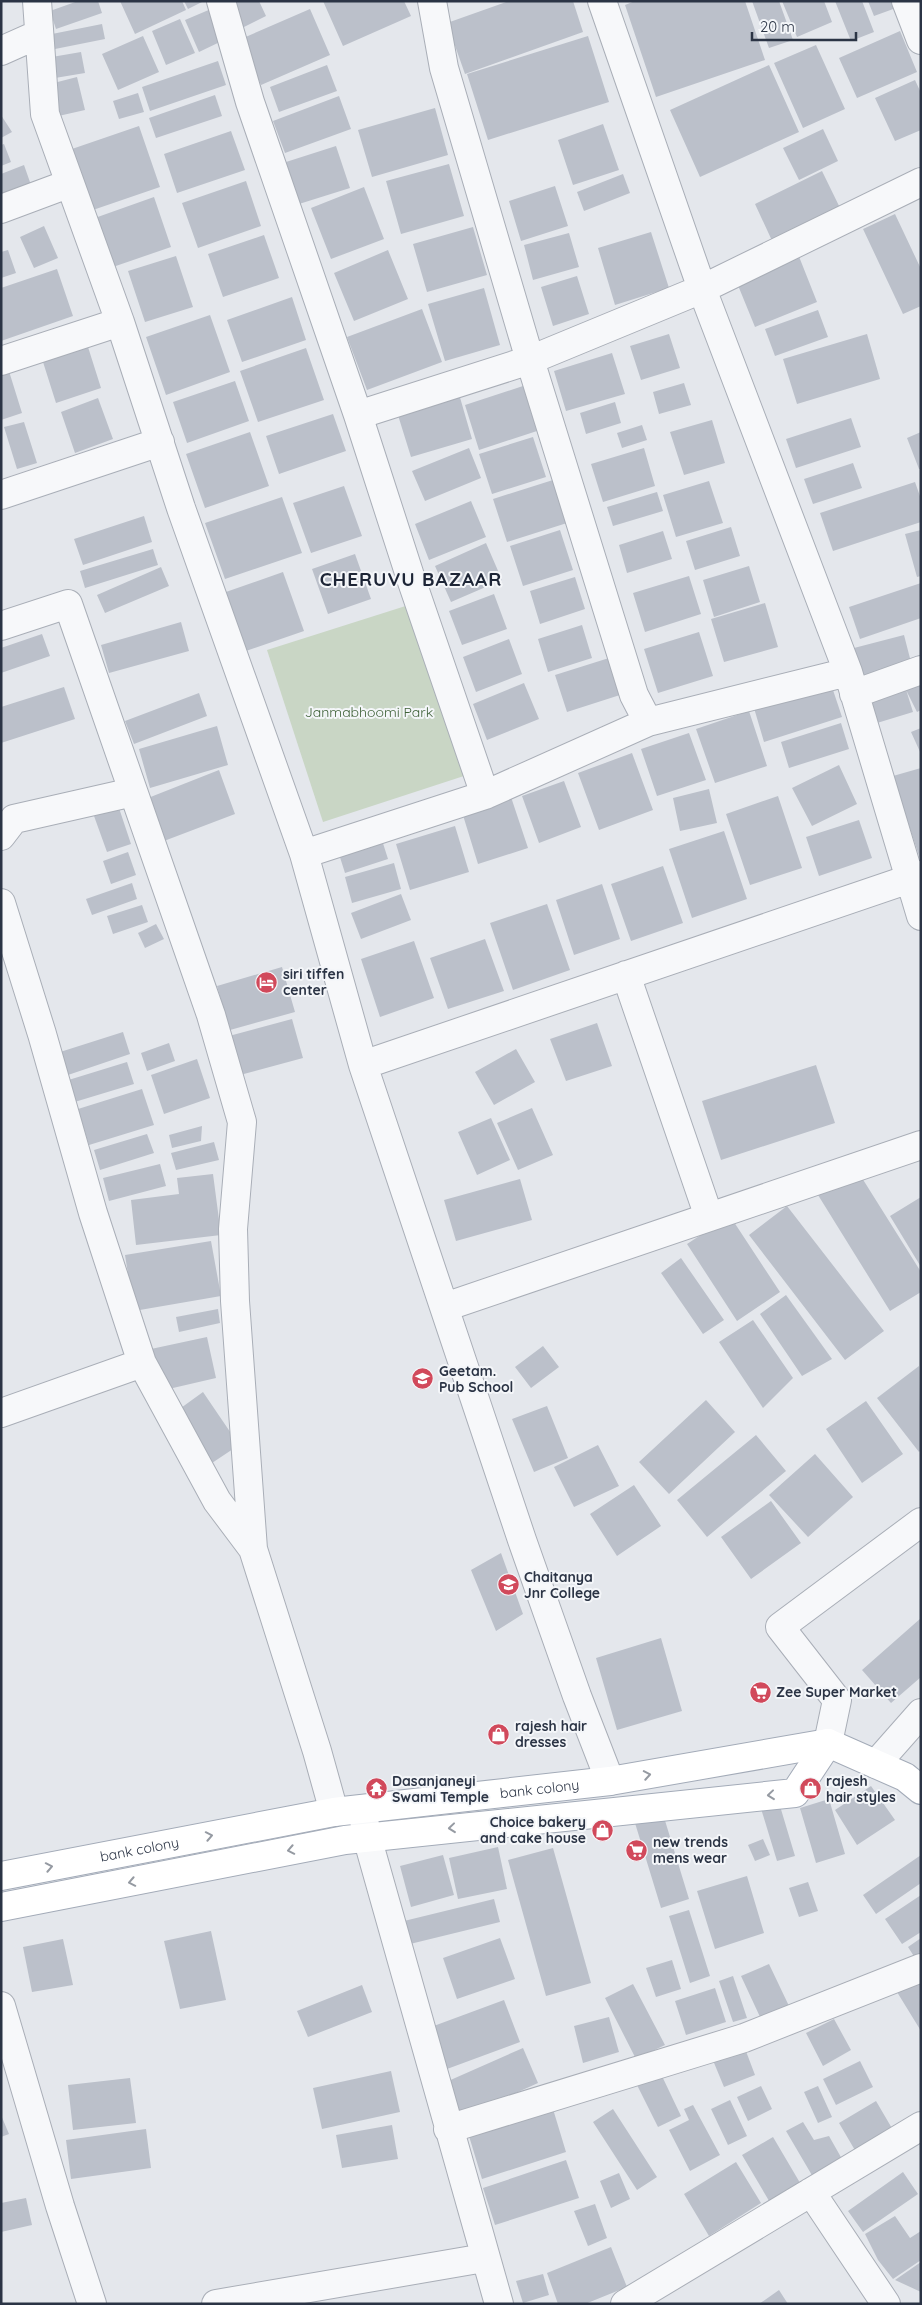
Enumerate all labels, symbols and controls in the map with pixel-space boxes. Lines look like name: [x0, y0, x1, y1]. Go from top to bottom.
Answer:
scale bar: [752, 10, 856, 42]
text: 20 m: [760, 17, 795, 36]
district label: CHERUVU BAZAAR: [320, 567, 502, 591]
park label: Janmabhoomi Park: [305, 703, 433, 721]
place label: siri tiffen center: [283, 965, 344, 999]
hotel icon: siri tiffen center: [255, 970, 279, 994]
place label: Geetam. Pub School: [439, 1362, 513, 1396]
school or university icon: Geetam. Pub School: [411, 1367, 435, 1391]
place label: Chaitanya Jnr College: [524, 1568, 600, 1602]
school or university icon: Chaitanya Jnr College: [496, 1573, 520, 1597]
supermarket icon: Zee Super Market: [748, 1680, 772, 1704]
place label: Zee Super Market: [776, 1683, 897, 1701]
place label: rajesh hair dresses: [515, 1717, 587, 1751]
shop icon: rajesh hair dresses: [487, 1722, 511, 1746]
one-way arrow: [642, 1770, 651, 1780]
place label: Dasanjaneyi Swami Temple: [392, 1772, 489, 1806]
place label: rajesh hair styles: [826, 1772, 896, 1806]
street label: bank colony: [499, 1776, 580, 1802]
temple icon: Dasanjaneyi Swami Temple: [364, 1777, 388, 1801]
shop icon: rajesh hair styles: [798, 1777, 822, 1801]
one-way arrow: [766, 1789, 774, 1800]
place label: Choice bakery and cake house: [480, 1813, 586, 1847]
shop icon: Choice bakery and cake house: [590, 1818, 614, 1842]
one-way arrow: [448, 1822, 456, 1833]
one-way arrow: [204, 1832, 213, 1842]
street label: bank colony: [99, 1833, 180, 1866]
place label: new trends mens wear: [653, 1833, 728, 1867]
supermarket icon: new trends mens wear: [625, 1838, 649, 1862]
one-way arrow: [287, 1845, 296, 1855]
one-way arrow: [45, 1863, 54, 1873]
one-way arrow: [128, 1876, 136, 1886]

